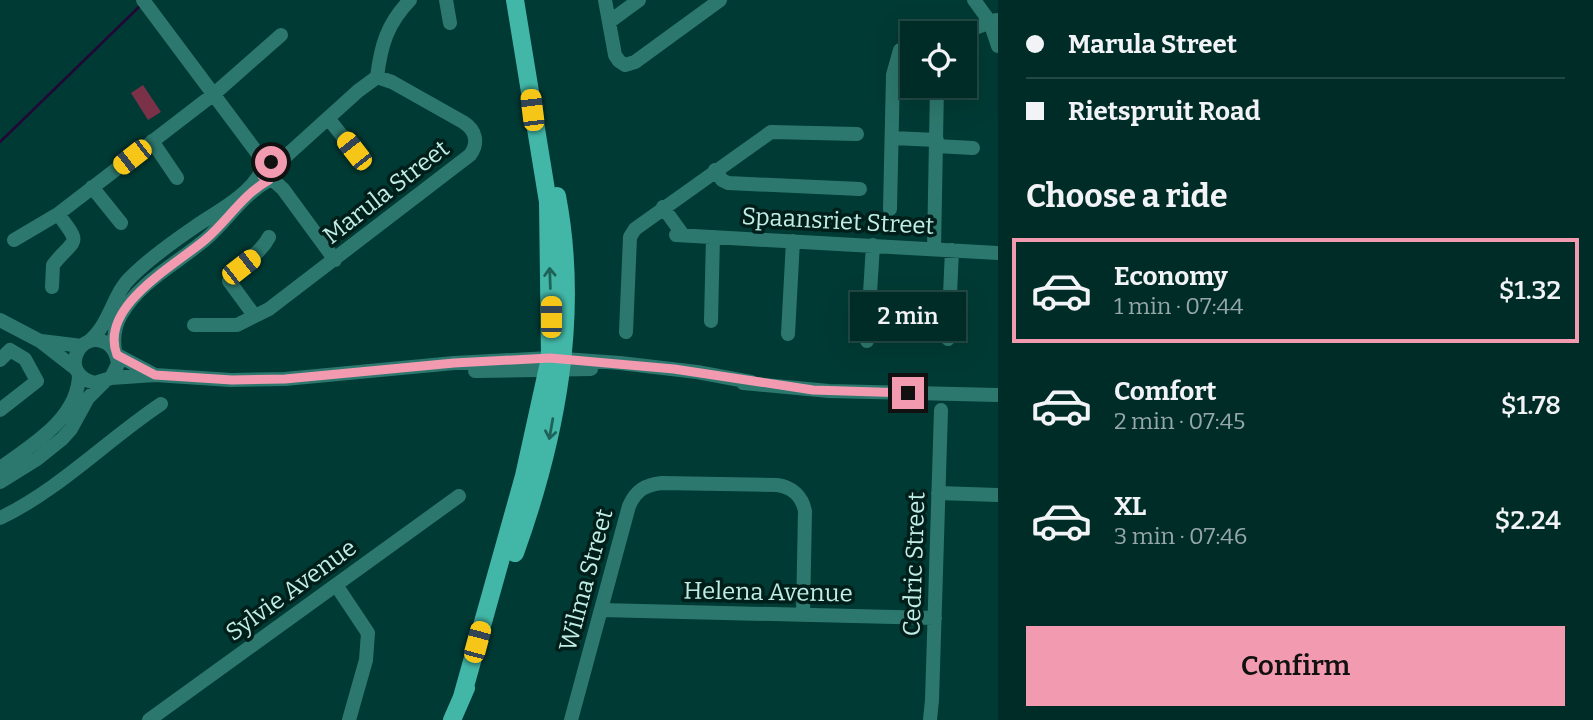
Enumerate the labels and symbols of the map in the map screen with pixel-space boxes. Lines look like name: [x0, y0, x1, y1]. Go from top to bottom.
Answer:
car: [520, 88, 545, 132]
car: [333, 128, 376, 174]
street label: Marula Street: [318, 134, 455, 250]
car: [109, 136, 156, 178]
route start: [255, 146, 287, 178]
street label: Spaansriet Street: [741, 202, 935, 240]
car: [218, 246, 265, 288]
one-way arrow: [544, 266, 557, 289]
callout: 2 min: [850, 292, 966, 340]
car: [541, 296, 562, 338]
route end: [892, 377, 924, 409]
one-way arrow: [544, 417, 557, 440]
street label: Cedric Street: [897, 491, 931, 637]
street label: Wilma Street: [554, 505, 619, 654]
street label: Sylvie Avenue: [220, 533, 362, 647]
street label: Helena Avenue: [683, 577, 853, 607]
car: [462, 619, 493, 665]

